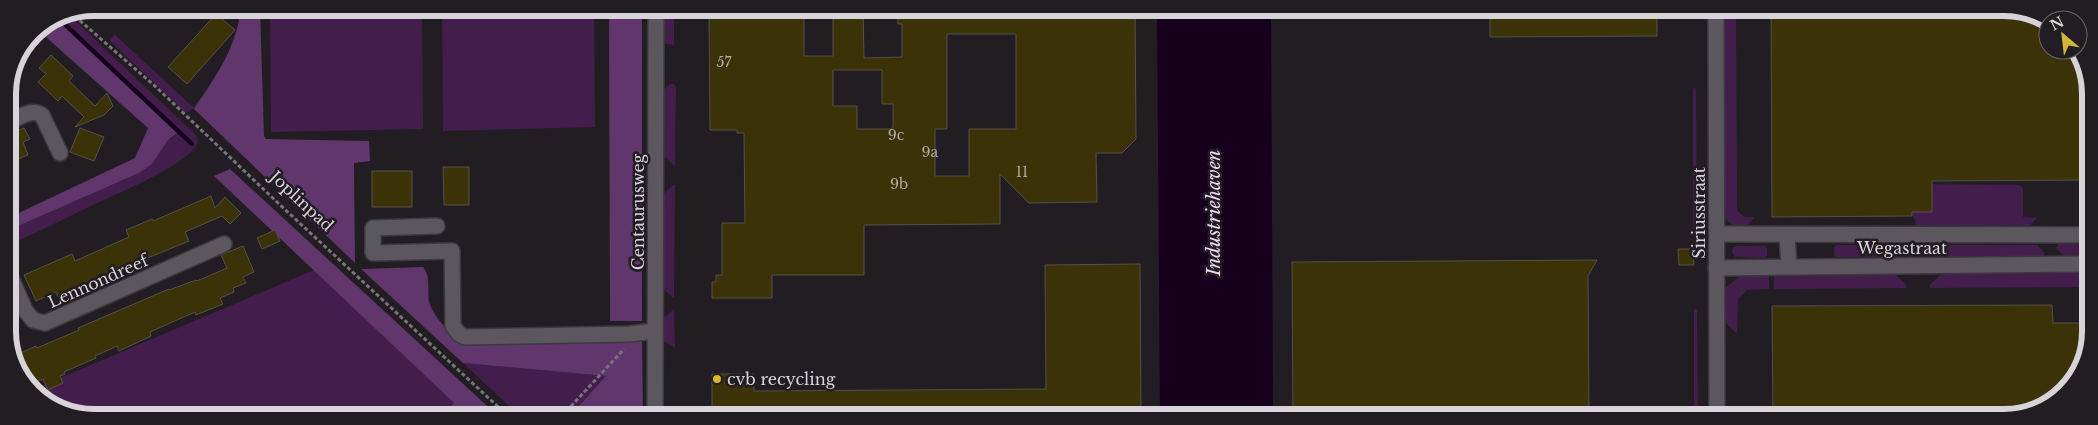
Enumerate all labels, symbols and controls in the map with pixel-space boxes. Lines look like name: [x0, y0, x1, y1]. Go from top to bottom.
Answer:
north arrow: [2038, 10, 2088, 60]
text: N: [2047, 12, 2067, 35]
house number: 57: [717, 53, 732, 71]
house number: 9c: [888, 126, 905, 144]
house number: 9a: [922, 143, 939, 161]
water label: Industriehaven: [1203, 150, 1225, 277]
street label: Centaurusweg: [628, 153, 648, 270]
house number: 11: [1016, 163, 1028, 181]
street label: Joplinpad: [265, 165, 338, 236]
street label: Siriusstraat: [1689, 167, 1709, 259]
house number: 9b: [890, 175, 908, 193]
street label: Wegastraat: [1856, 238, 1947, 258]
street label: Lennondreef: [45, 249, 153, 312]
place label: cvb recycling: [727, 369, 836, 389]
marker: cvb recycling: [711, 373, 723, 385]

